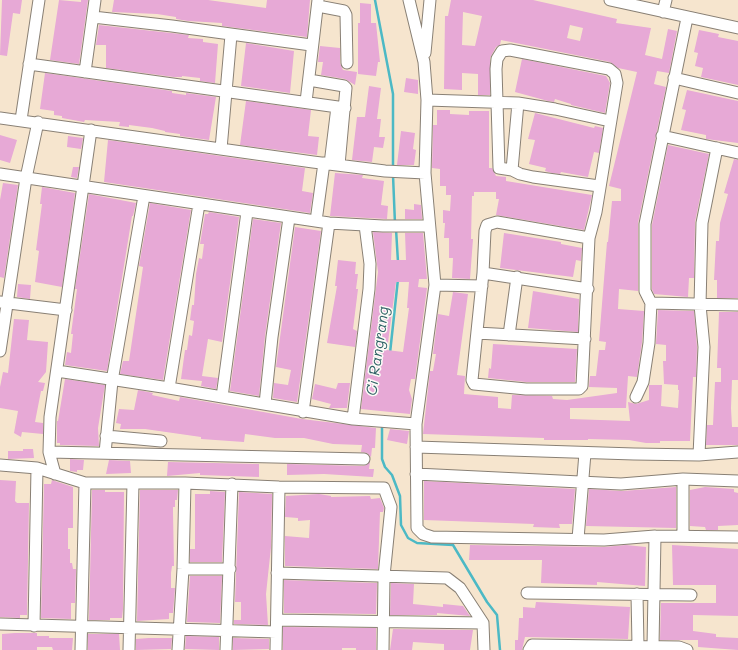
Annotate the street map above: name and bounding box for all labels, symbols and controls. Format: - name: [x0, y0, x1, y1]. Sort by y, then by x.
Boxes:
- water label: Ci Rangrang: [363, 305, 393, 397]

